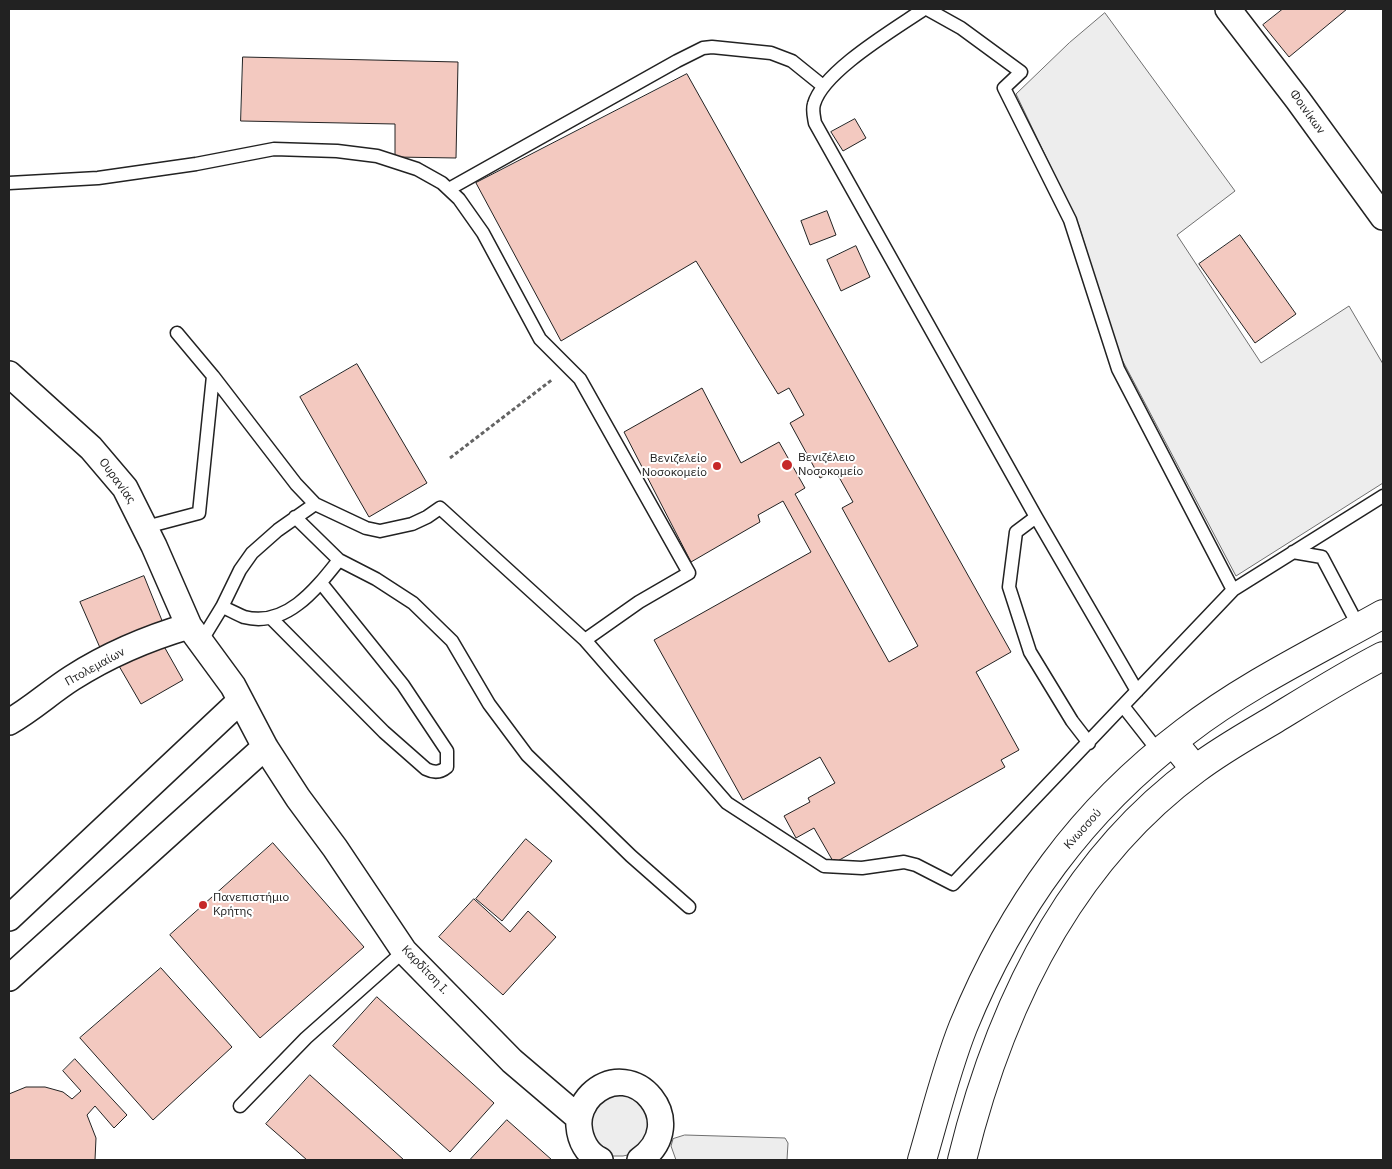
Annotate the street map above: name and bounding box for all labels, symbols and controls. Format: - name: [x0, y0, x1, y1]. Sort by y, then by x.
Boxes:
- street label: Φοινίκων: [1286, 87, 1328, 137]
- place label: Βενιζέλειο Νοσοκομείο: [798, 451, 863, 479]
- place label: Βενιζελείο Νοσοκομείο: [642, 452, 707, 480]
- street label: Ουρανίας: [96, 455, 138, 507]
- marker: Βενιζέλειο Νοσοκομείο: [780, 458, 794, 472]
- marker: Βενιζελείο Νοσοκομείο: [711, 460, 723, 472]
- street label: Πτολεμαίων: [63, 645, 127, 689]
- street label: Κνωσσού: [1061, 806, 1105, 852]
- place label: Πανεπιστήμιο Κρήτης: [213, 891, 289, 919]
- marker: Πανεπιστήμιο Κρήτης: [197, 899, 209, 911]
- street label: Καρδίτση Ι.: [398, 943, 452, 997]

